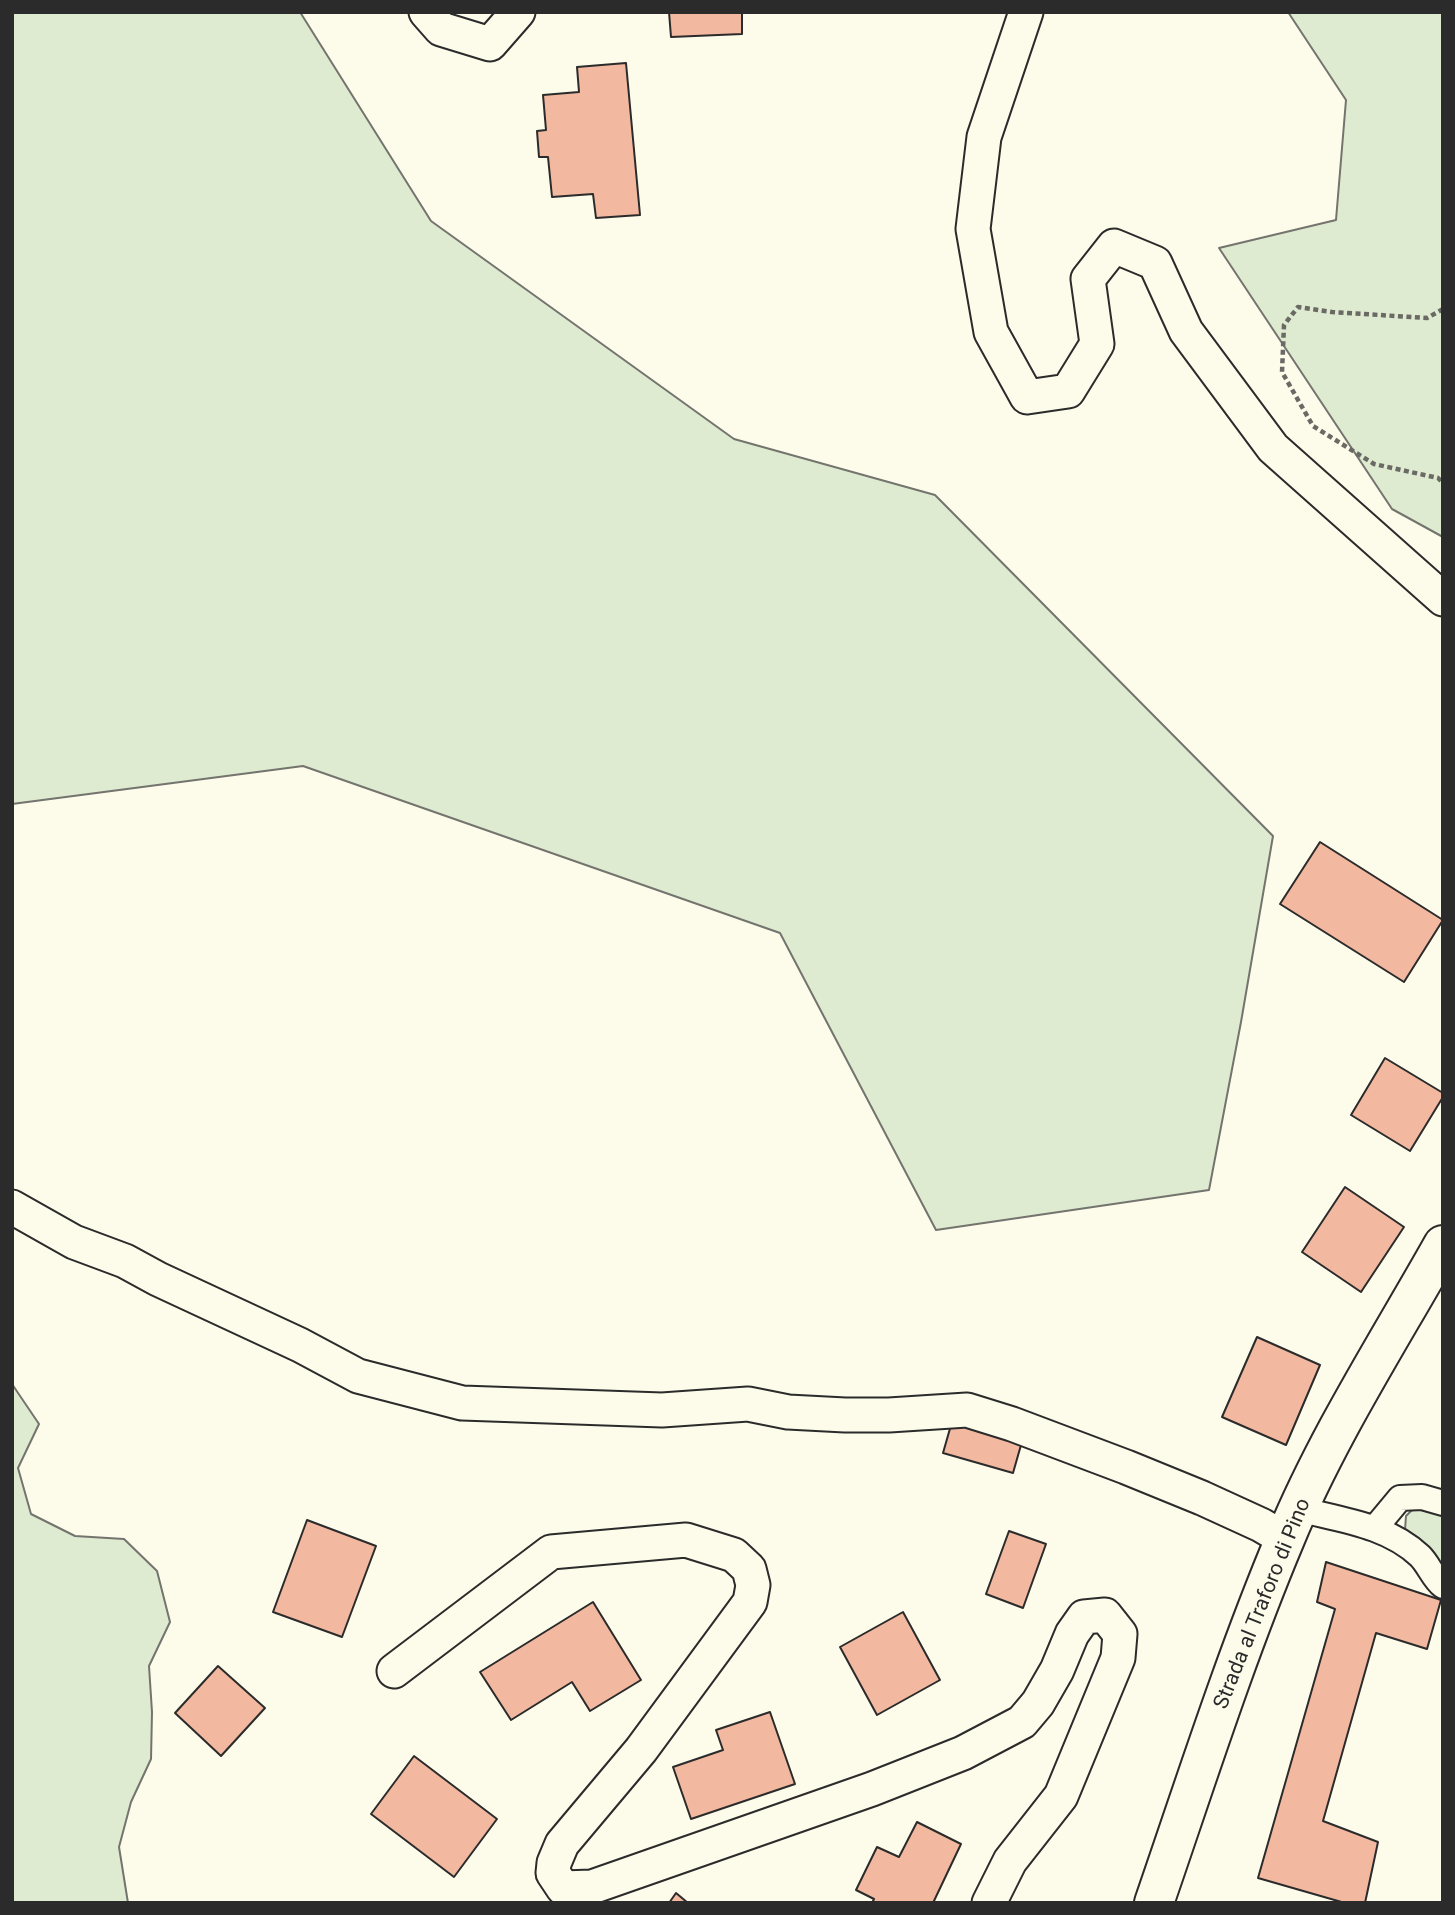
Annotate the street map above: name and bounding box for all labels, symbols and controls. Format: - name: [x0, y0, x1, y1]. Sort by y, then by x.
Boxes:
- street label: Strada al Traforo di Pino: [1209, 1495, 1317, 1713]

